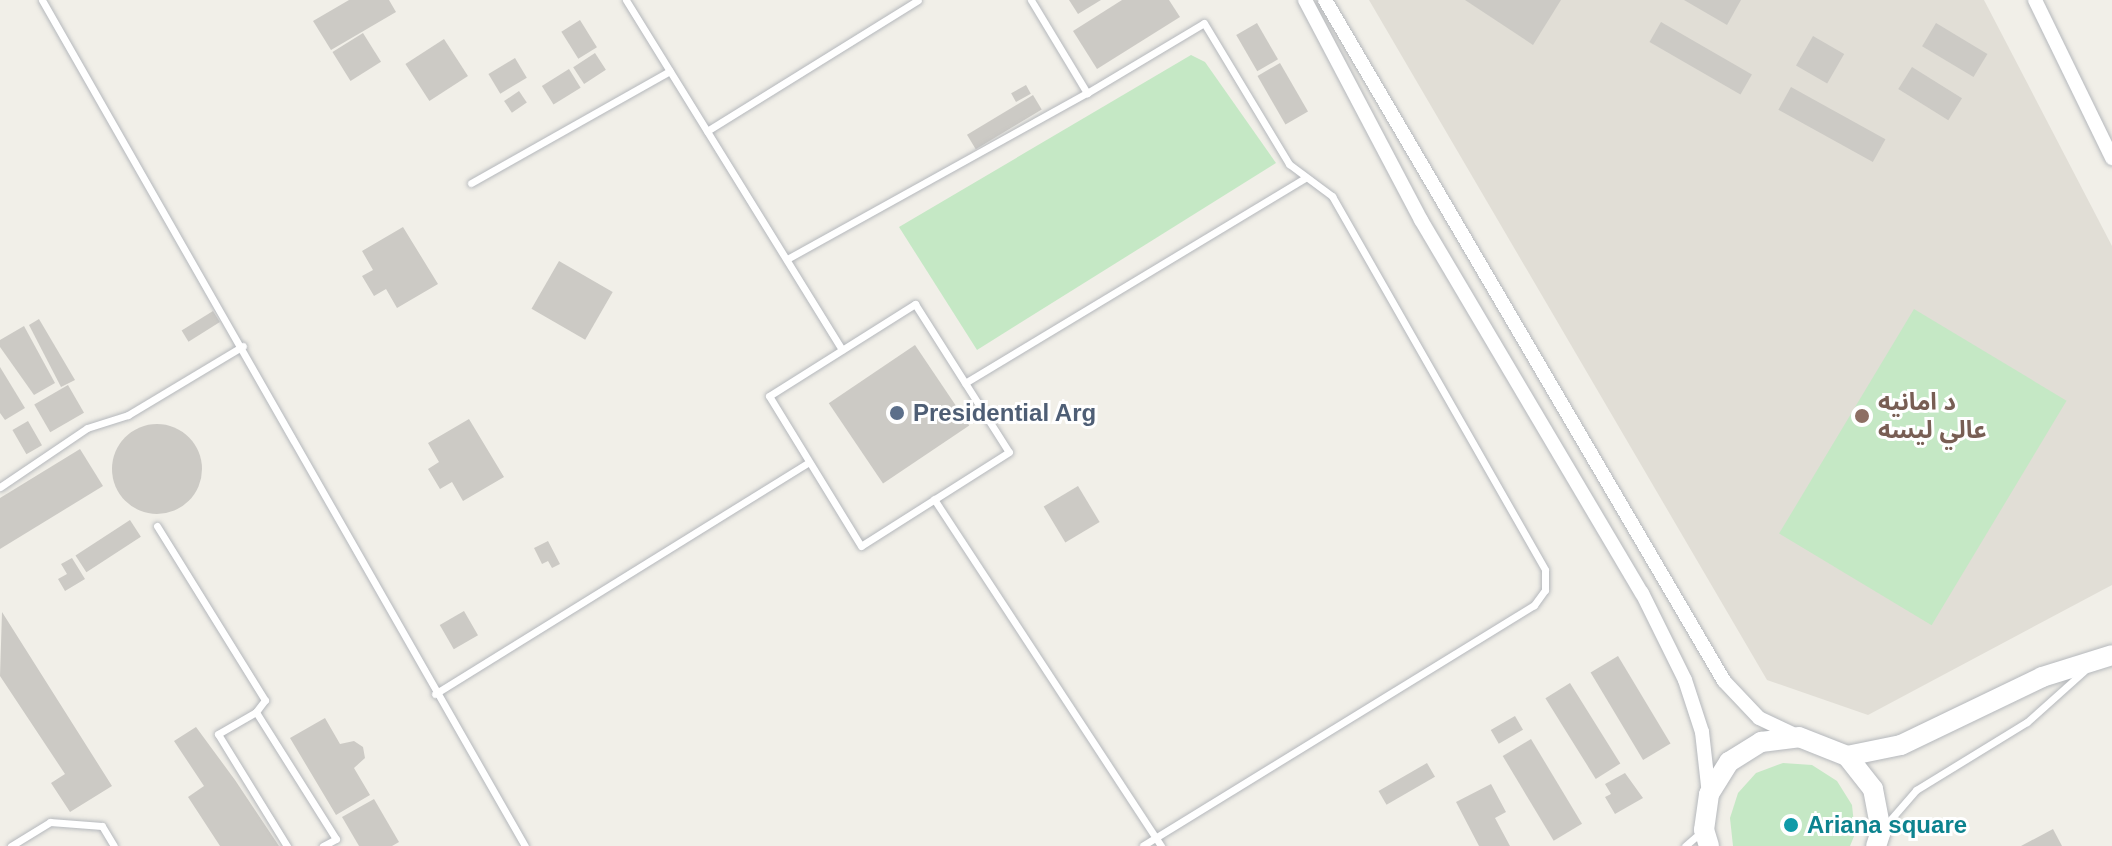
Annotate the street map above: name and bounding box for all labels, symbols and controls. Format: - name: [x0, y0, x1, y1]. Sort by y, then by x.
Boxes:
- place label: د امانیه عالي لیسه: [1878, 388, 1987, 444]
- place label: Presidential Arg: [913, 399, 1097, 427]
- marker: Presidential Arg: [888, 404, 906, 422]
- marker: د امانیه عالي لیسه: [1853, 407, 1871, 425]
- place label: Ariana square: [1807, 811, 1967, 839]
- marker: Ariana square: [1782, 816, 1800, 834]

